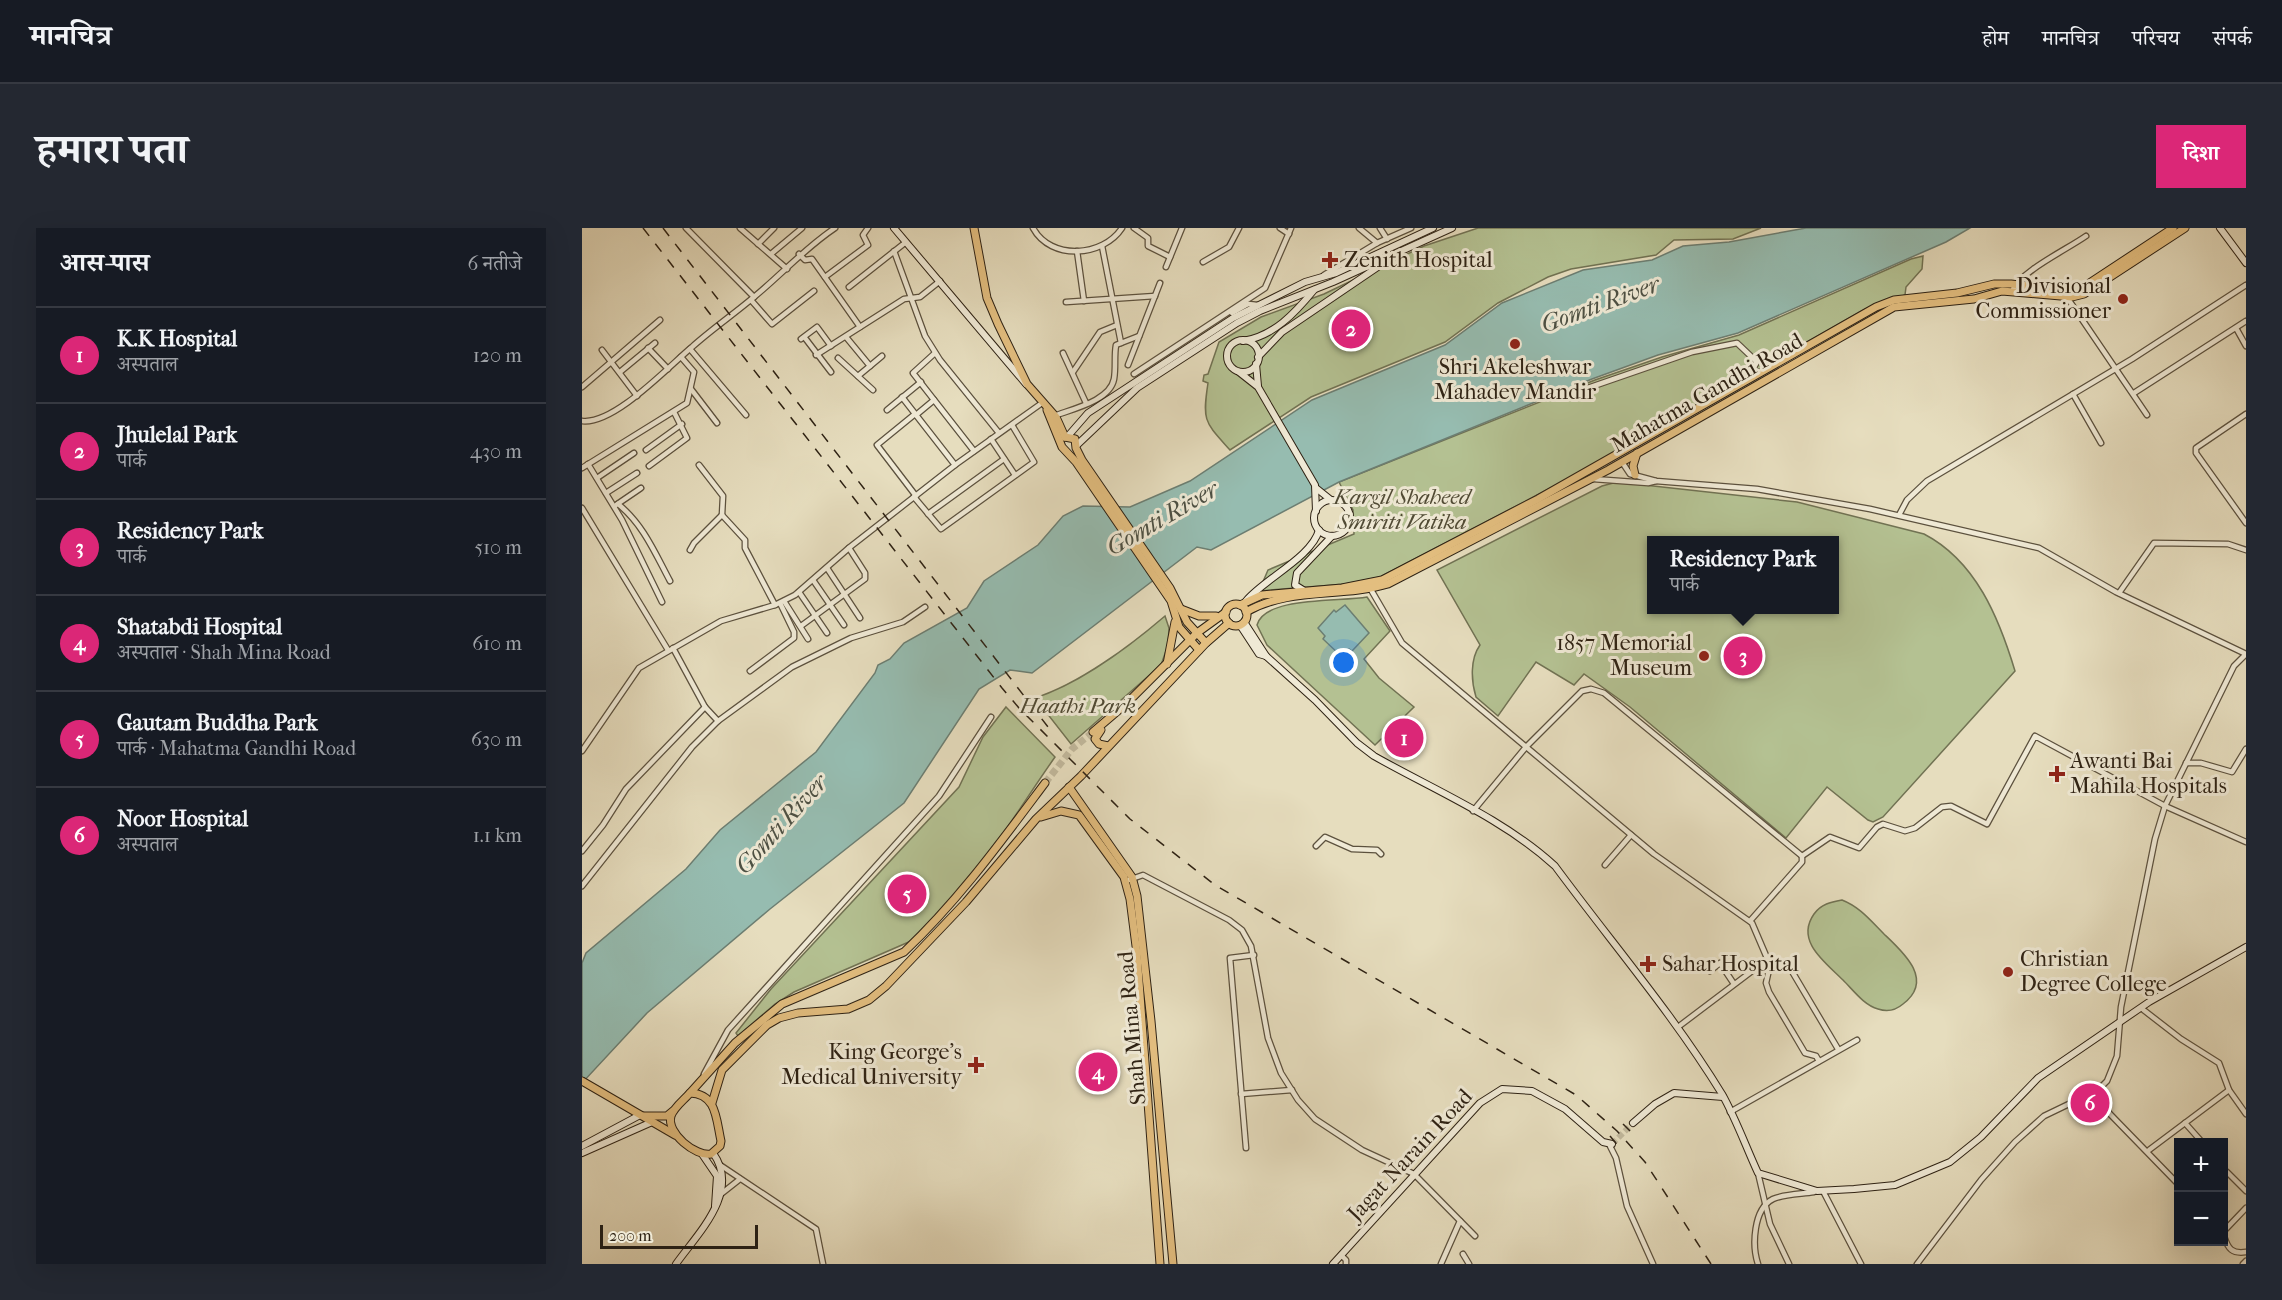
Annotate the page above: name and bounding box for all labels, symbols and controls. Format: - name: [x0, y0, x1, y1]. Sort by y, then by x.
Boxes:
- text: मानचित्र: [30, 19, 112, 52]
- text: होम: [1982, 26, 2009, 50]
- text: मानचित्र: [2042, 26, 2099, 50]
- text: परिचय: [2132, 26, 2180, 50]
- text: संपर्क: [2213, 26, 2252, 50]
- text: हमारा पता: [36, 125, 188, 174]
- button: दिशा: [2156, 125, 2246, 188]
- text: आस-पास: [60, 247, 149, 278]
- place label: Zenith Hospital: [1344, 247, 1493, 273]
- marker: Zenith Hospital: [1321, 251, 1339, 269]
- text: 6 नतीजे: [468, 252, 522, 275]
- water label: Gomti River: [1537, 269, 1665, 338]
- place label: Divisional Commissioner: [1976, 273, 2112, 324]
- marker: Divisional Commissioner: [2116, 292, 2130, 306]
- pin: 2: [1332, 306, 1370, 352]
- text: K.K Hospital: [117, 326, 237, 352]
- street label: Mahatma Gandhi Road: [1607, 327, 1808, 458]
- marker: Shri Akeleshwar Mahadev Mandir: [1508, 337, 1522, 351]
- text: 1: [76, 344, 83, 367]
- text: 120 m: [473, 344, 522, 367]
- text: अस्पताल: [117, 353, 178, 376]
- place label: Shri Akeleshwar Mahadev Mandir: [1434, 354, 1597, 405]
- text: Jhulelal Park: [117, 422, 237, 448]
- text: 2: [74, 440, 85, 463]
- text: 430 m: [470, 440, 522, 463]
- text: पार्क: [117, 449, 146, 472]
- water label: Gomti River: [1101, 474, 1225, 561]
- park label: Kargil Shaheed Smiriti Vatika: [1332, 484, 1473, 535]
- text: Residency Park: [117, 518, 263, 544]
- text: 3: [75, 536, 84, 559]
- text: 510 m: [474, 536, 522, 559]
- popup: [1647, 536, 1839, 614]
- text: पार्क: [117, 545, 146, 568]
- text: Residency Park: [1670, 546, 1816, 572]
- text: पार्क: [1670, 573, 1699, 596]
- text: Shatabdi Hospital: [117, 614, 282, 640]
- place label: 1857 Memorial Museum: [1556, 630, 1693, 681]
- text: 4: [74, 632, 85, 655]
- text: 610 m: [472, 632, 522, 655]
- pin: 3: [1724, 634, 1762, 678]
- text: अस्पताल · Shah Mina Road: [117, 641, 331, 664]
- your location: [1329, 648, 1358, 677]
- marker: 1857 Memorial Museum: [1697, 649, 1711, 663]
- park label: Haathi Park: [1019, 693, 1136, 719]
- text: Gautam Buddha Park: [117, 710, 318, 736]
- pin: 1: [1384, 716, 1424, 760]
- text: 5: [75, 728, 84, 751]
- text: 630 m: [471, 728, 522, 751]
- text: पार्क · Mahatma Gandhi Road: [117, 737, 356, 760]
- place label: Awanti Bai Mahila Hospitals: [2069, 748, 2227, 799]
- marker: Awanti Bai Mahila Hospitals: [2048, 765, 2066, 783]
- water label: Gomti River: [729, 767, 834, 879]
- text: Noor Hospital: [117, 806, 248, 832]
- text: 6: [74, 824, 85, 847]
- text: 1.1 km: [473, 824, 522, 847]
- text: अस्पताल: [117, 833, 178, 856]
- pin: 5: [888, 872, 926, 916]
- place label: Christian Degree College: [2020, 946, 2167, 997]
- street label: Shah Mina Road: [1112, 949, 1152, 1106]
- place label: Sahar Hospital: [1662, 951, 1799, 977]
- marker: Sahar Hospital: [1639, 955, 1657, 973]
- marker: Christian Degree College: [2001, 965, 2015, 979]
- place label: King George's Medical University: [781, 1039, 963, 1090]
- pin: 4: [1078, 1050, 1118, 1094]
- marker: King George's Medical University: [967, 1056, 985, 1074]
- pin: 6: [2070, 1080, 2110, 1126]
- street label: Jagat Narain Road: [1341, 1083, 1479, 1228]
- map controls: [2174, 1138, 2228, 1246]
- button: +: [2174, 1138, 2228, 1192]
- button: −: [2174, 1192, 2228, 1246]
- scale bar: [600, 1222, 758, 1250]
- text: 200 m: [609, 1226, 652, 1245]

